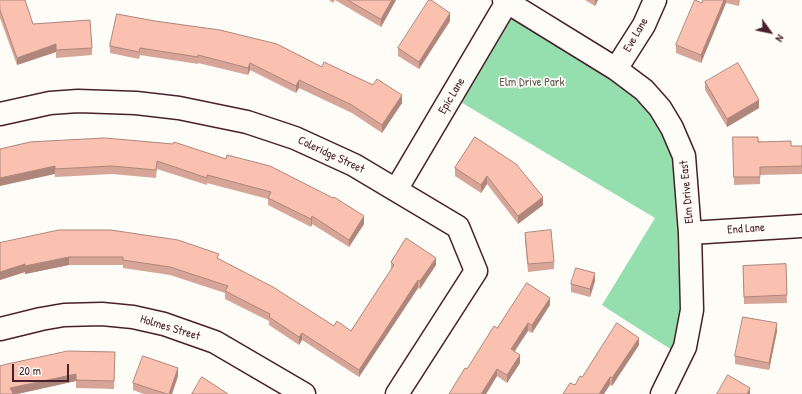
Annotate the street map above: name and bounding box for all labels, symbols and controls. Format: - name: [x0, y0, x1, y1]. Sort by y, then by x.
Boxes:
- north arrow: [750, 12, 790, 52]
- street label: Eve Lane: [621, 15, 651, 55]
- text: N: [773, 32, 788, 45]
- street label: Epic Lane: [436, 75, 468, 117]
- park label: Elm Drive Park: [500, 76, 564, 90]
- street label: Coleridge Street: [295, 133, 367, 177]
- street label: Elm Drive East: [677, 160, 697, 224]
- street label: End Lane: [727, 221, 765, 237]
- street label: Holmes Street: [138, 312, 202, 344]
- scale bar: [14, 356, 71, 382]
- text: 20 m: [19, 362, 41, 379]

